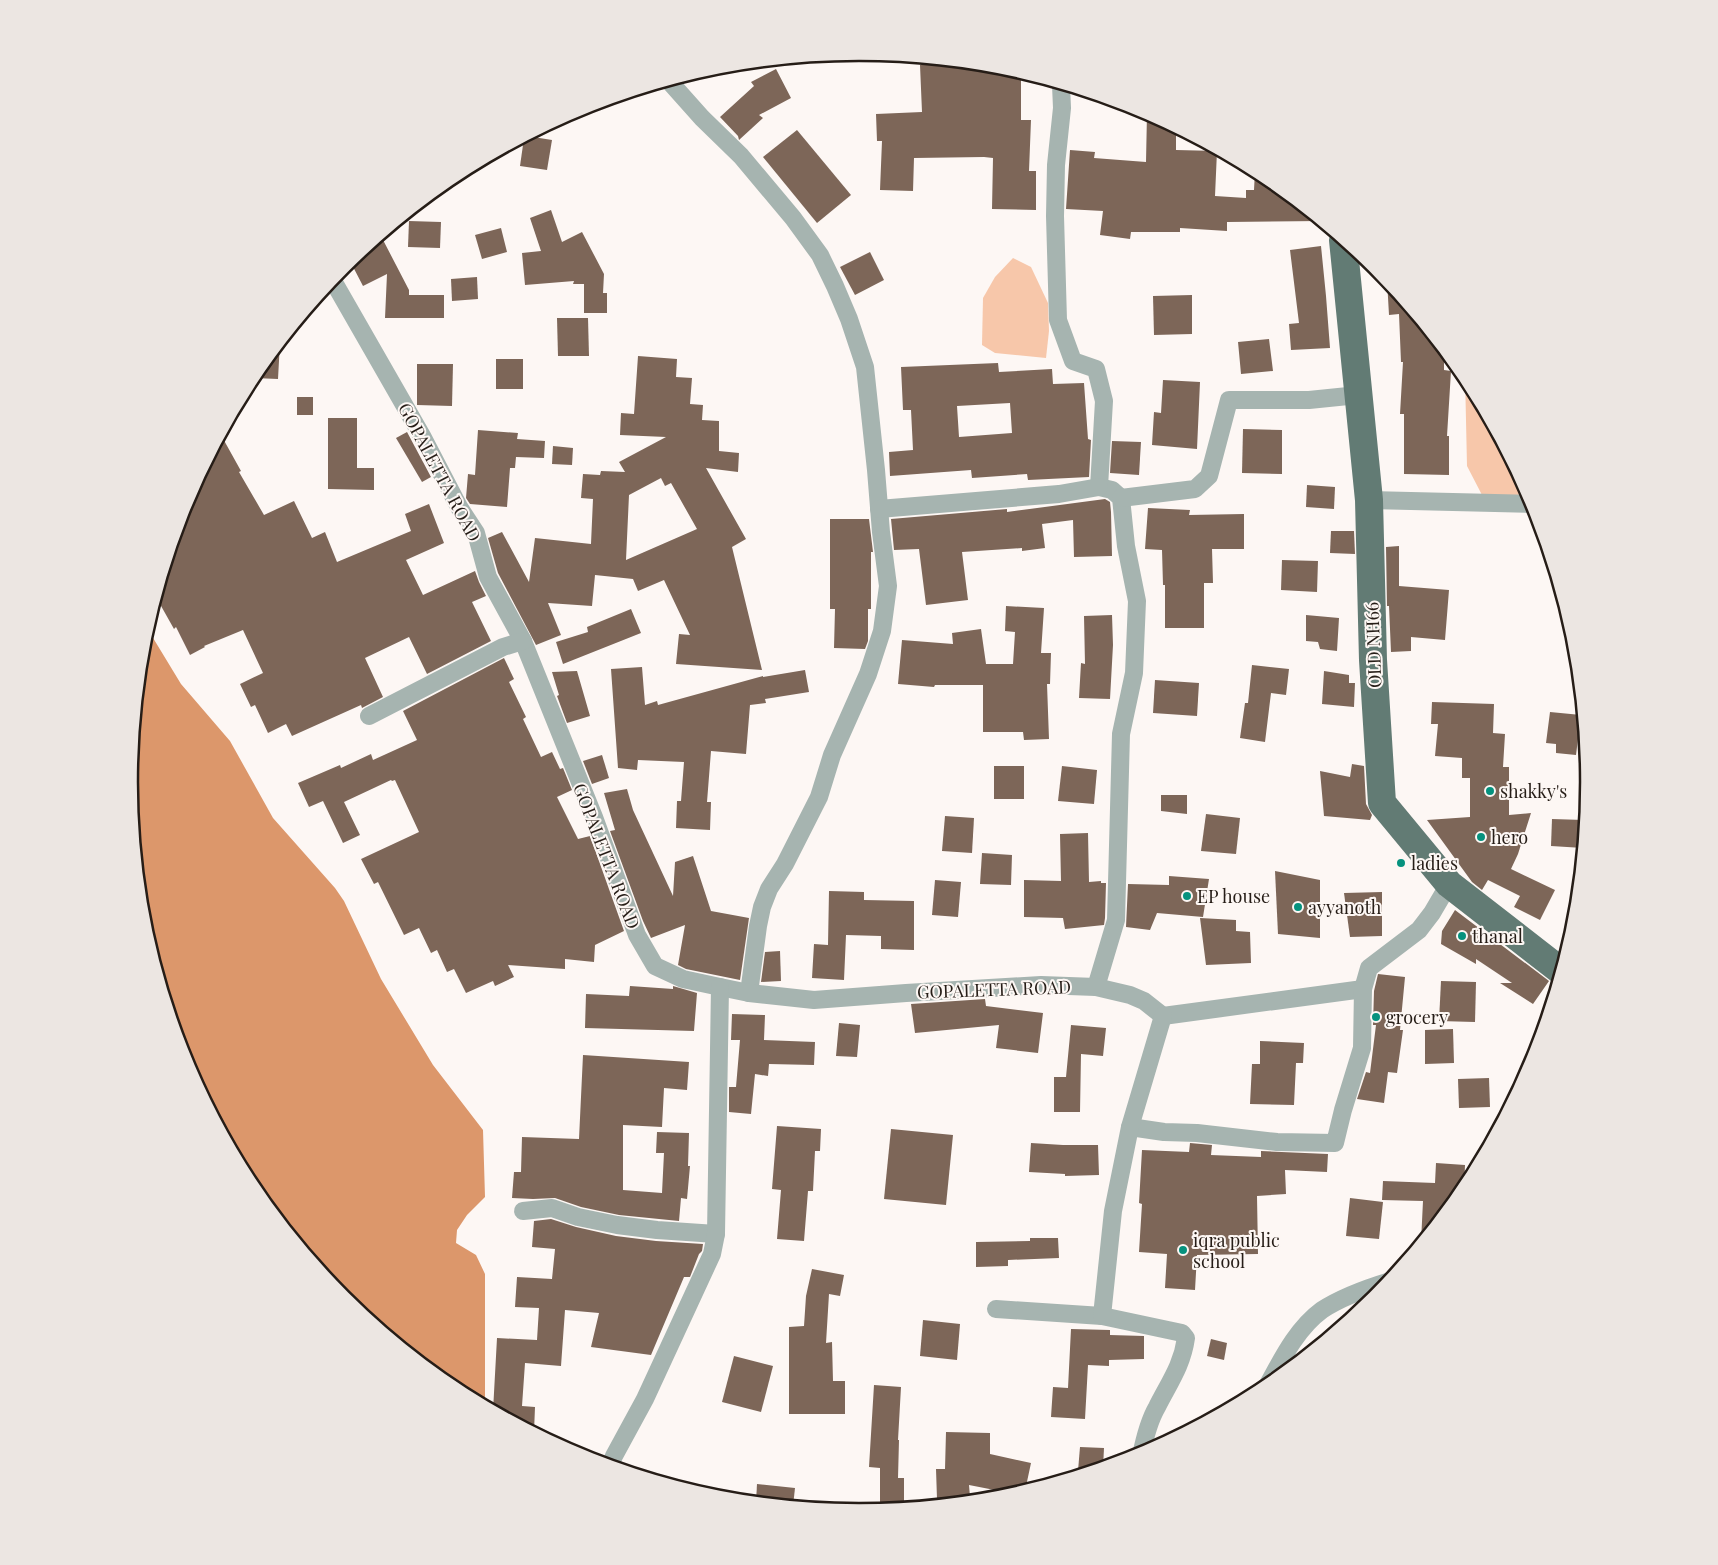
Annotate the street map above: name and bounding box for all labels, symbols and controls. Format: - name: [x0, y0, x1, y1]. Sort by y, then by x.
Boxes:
- street label: GOPALETTA ROAD: [393, 398, 487, 546]
- street label: OLD NH66: [1360, 601, 1386, 689]
- place label: shakky's: [1500, 779, 1567, 803]
- street label: GOPALETTA ROAD: [568, 780, 646, 932]
- marker: shakky's: [1484, 785, 1496, 797]
- place label: hero: [1491, 825, 1528, 849]
- marker: hero: [1475, 831, 1487, 843]
- place label: ladies: [1411, 851, 1458, 875]
- marker: ladies: [1395, 857, 1407, 869]
- place label: EP house: [1197, 884, 1270, 908]
- marker: EP house: [1181, 890, 1193, 902]
- place label: ayyanoth: [1308, 895, 1382, 919]
- marker: ayyanoth: [1292, 901, 1304, 913]
- place label: thanal: [1472, 924, 1523, 948]
- marker: thanal: [1456, 930, 1468, 942]
- street label: GOPALETTA ROAD: [917, 974, 1071, 1004]
- place label: grocery: [1386, 1005, 1448, 1029]
- marker: grocery: [1370, 1011, 1382, 1023]
- place label: iqra public school: [1193, 1228, 1280, 1273]
- marker: iqra public school: [1177, 1244, 1189, 1256]

